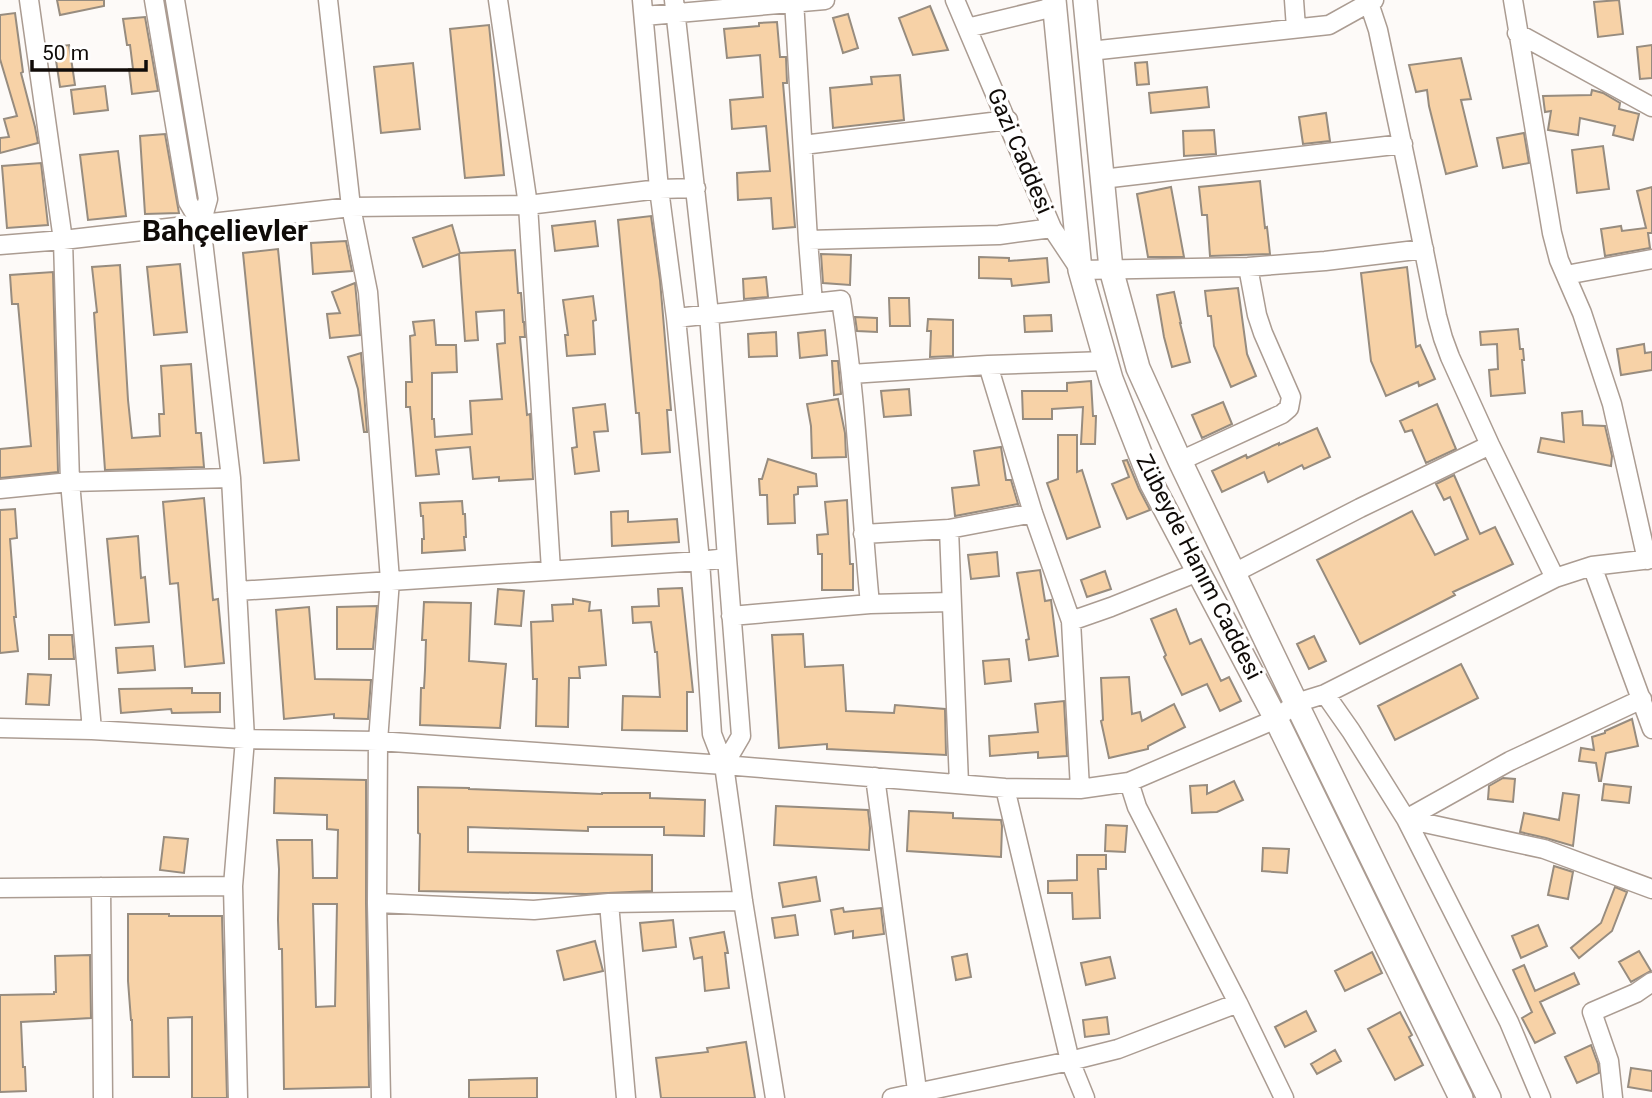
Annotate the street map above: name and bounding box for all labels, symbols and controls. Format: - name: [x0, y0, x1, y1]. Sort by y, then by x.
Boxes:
- scale bar: [32, 28, 145, 72]
- text: 50 m: [42, 41, 89, 65]
- street label: Gazi Caddesi: [981, 84, 1059, 218]
- district label: Bahçelievler: [142, 213, 308, 248]
- street label: Zübeyde Hanım Caddesi: [1130, 450, 1268, 684]

